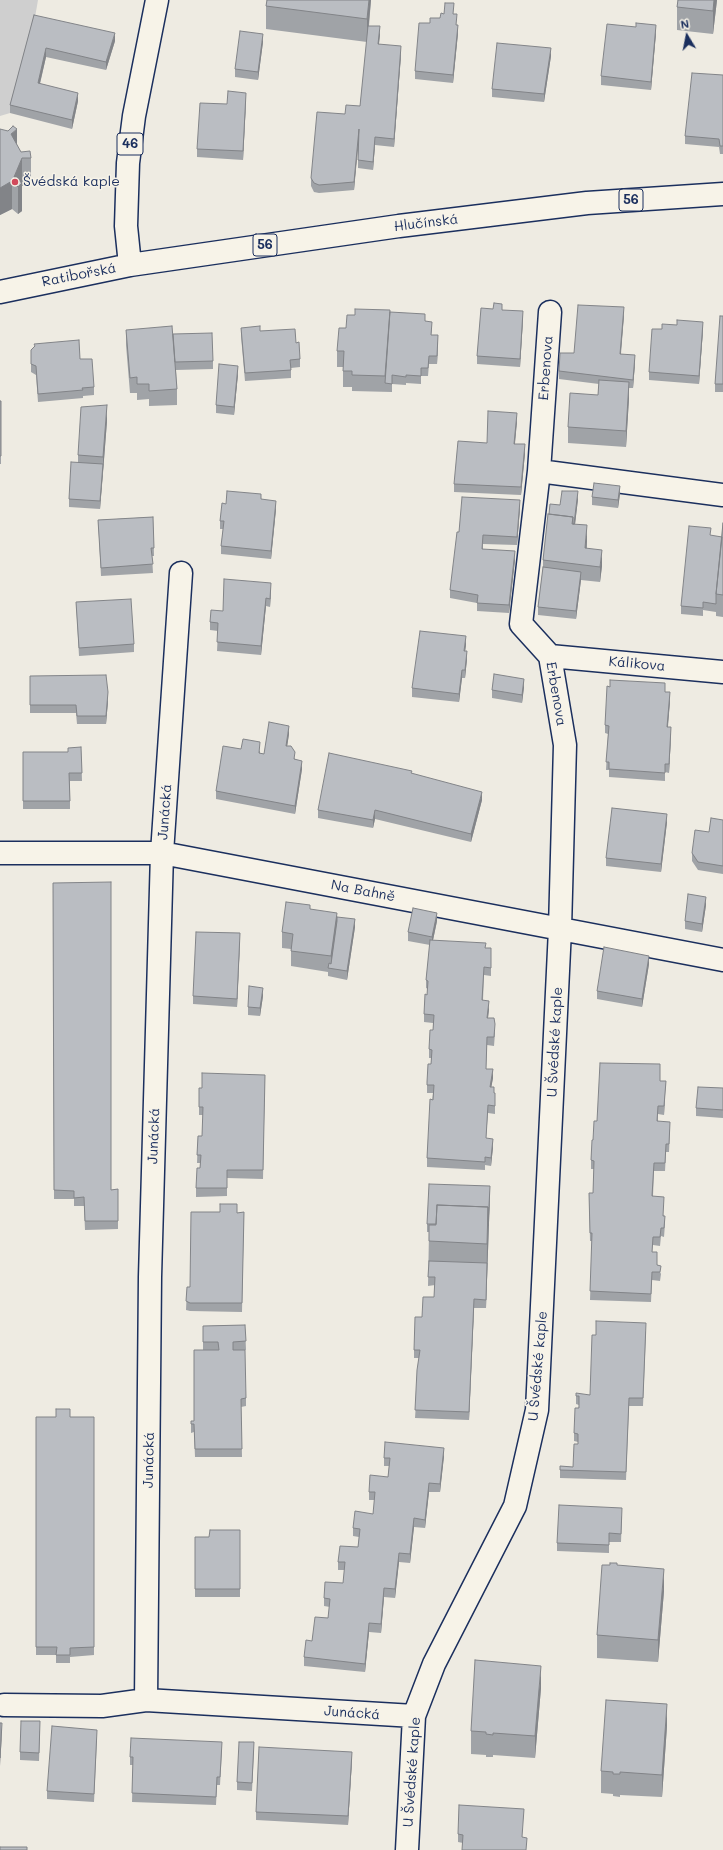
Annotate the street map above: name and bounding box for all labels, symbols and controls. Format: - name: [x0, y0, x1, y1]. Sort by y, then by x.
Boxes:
- north arrow: [667, 16, 707, 56]
- text: N: [679, 16, 690, 32]
- road number: 46: [117, 133, 143, 155]
- place label: Švédská kaple: [23, 174, 120, 190]
- marker: Švédská kaple: [10, 177, 20, 187]
- road number: 56: [619, 189, 643, 211]
- street label: Hlučínská: [393, 211, 459, 235]
- road number: 56: [253, 234, 277, 256]
- street label: Ratibořská: [40, 260, 118, 290]
- street label: Erbenova: [535, 335, 557, 401]
- street label: Kálikova: [608, 653, 666, 675]
- street label: Erbenova: [542, 661, 570, 727]
- street label: Junácká: [155, 783, 175, 841]
- street label: Na Bahně: [329, 877, 397, 905]
- street label: U Švédské kaple: [544, 986, 566, 1098]
- street label: Junácká: [145, 1108, 163, 1164]
- street label: U Švédské kaple: [525, 1310, 551, 1422]
- street label: Junácká: [140, 1432, 158, 1488]
- street label: Junácká: [323, 1703, 381, 1723]
- street label: U Švédské kaple: [400, 1716, 424, 1828]

